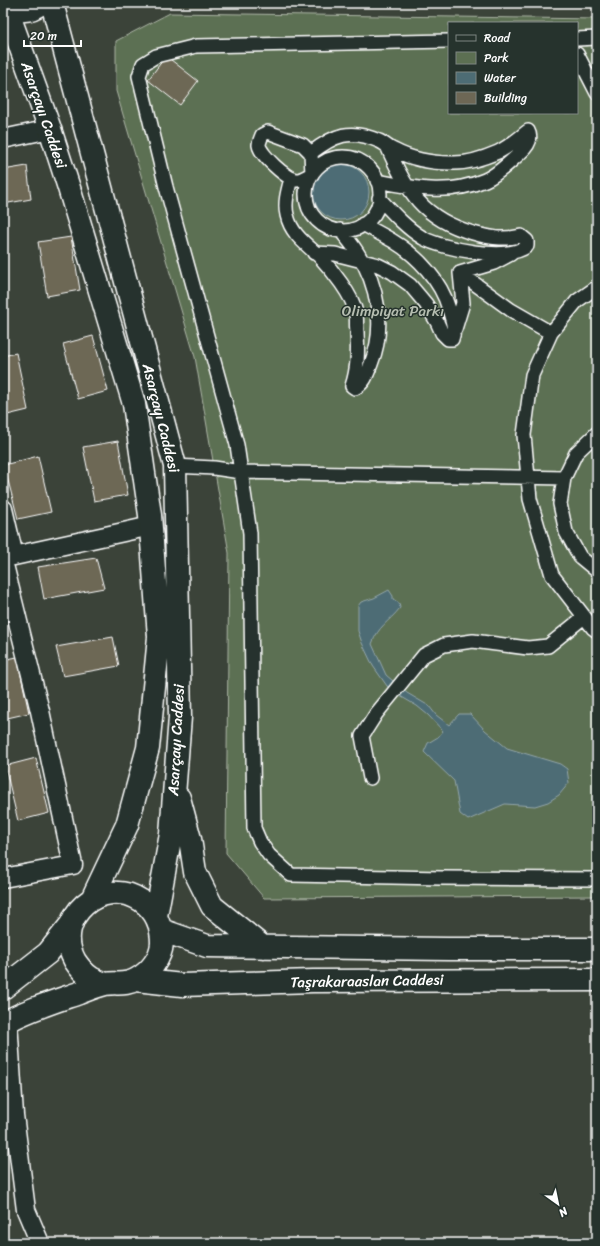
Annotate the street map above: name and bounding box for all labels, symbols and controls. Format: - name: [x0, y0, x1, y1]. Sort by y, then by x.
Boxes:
- scale bar: [24, 22, 81, 48]
- legend: [448, 22, 578, 114]
- text: 20 m: [30, 25, 57, 47]
- text: Road: [484, 27, 511, 49]
- text: Park: [484, 47, 509, 69]
- street label: Asarçayı Caddesi: [13, 57, 75, 173]
- text: Water: [484, 67, 517, 89]
- text: Building: [484, 87, 527, 109]
- park label: Olimpiyat Parkı: [342, 298, 444, 324]
- street label: Asarçayı Caddesi: [135, 360, 187, 476]
- street label: Asarçayı Caddesi: [160, 683, 192, 798]
- street label: Taşrakaraaslan Caddesi: [290, 967, 445, 995]
- north arrow: [538, 1184, 578, 1224]
- text: N: [554, 1201, 572, 1222]

